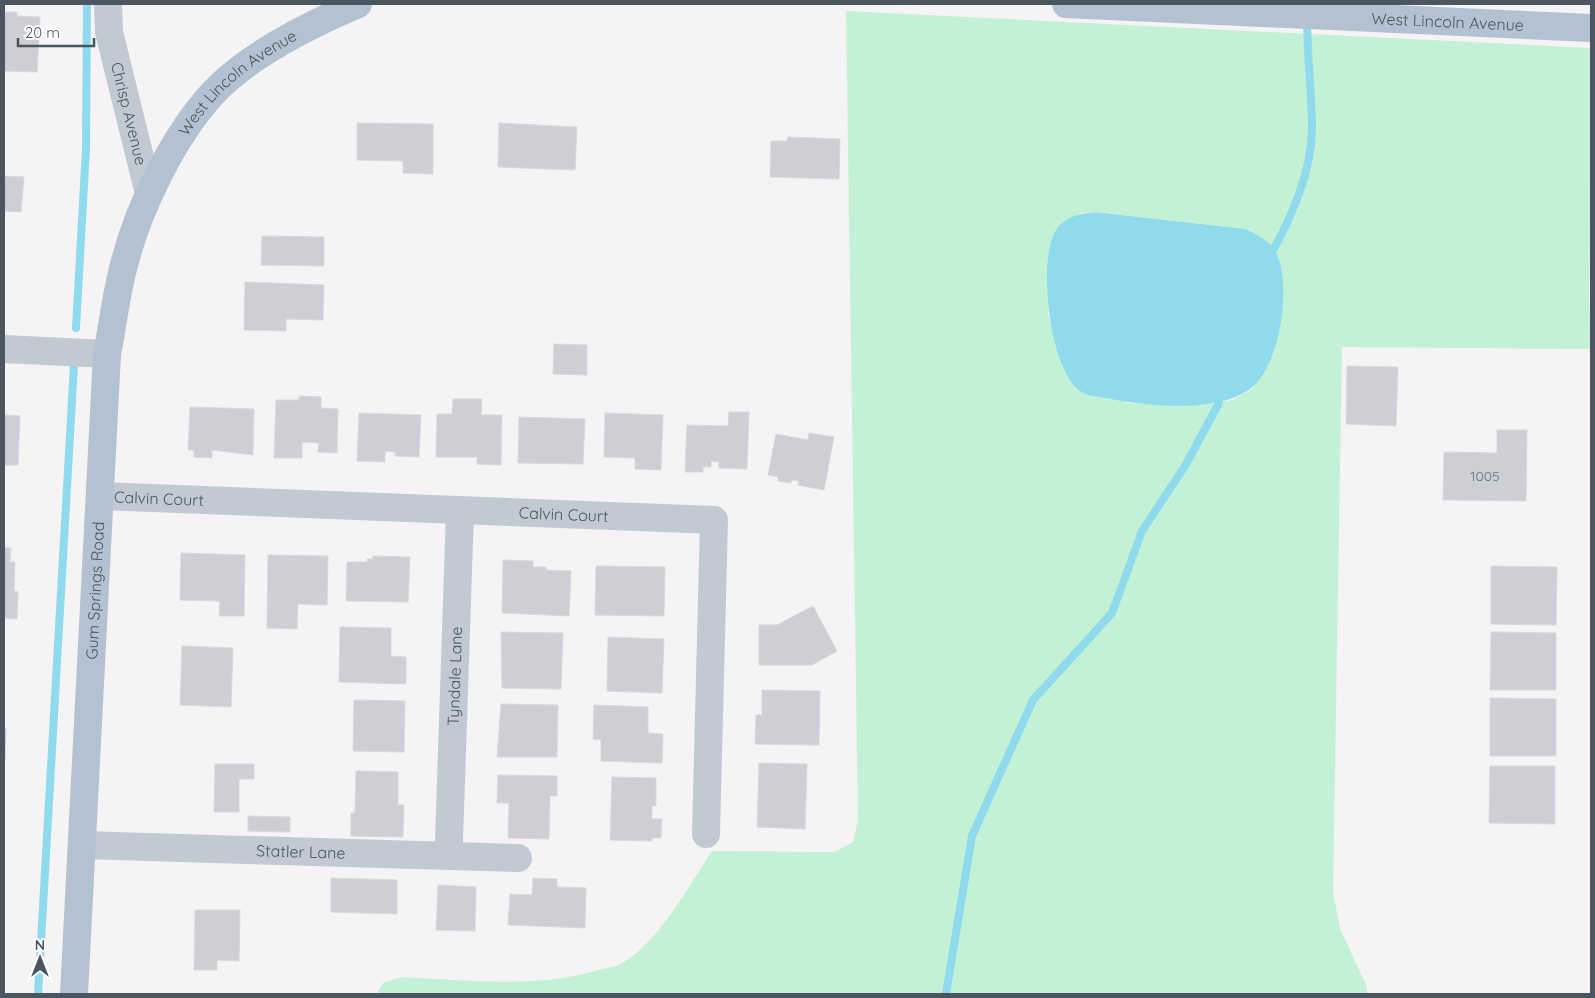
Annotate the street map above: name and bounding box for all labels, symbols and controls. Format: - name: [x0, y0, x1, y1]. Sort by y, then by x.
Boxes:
- street label: West Lincoln Avenue: [1371, 8, 1524, 35]
- scale bar: [18, 15, 94, 47]
- text: 20 m: [25, 23, 60, 42]
- street label: West Lincoln Avenue: [174, 25, 300, 139]
- street label: Chrisp Avenue: [107, 60, 151, 167]
- house number: 1005: [1470, 467, 1500, 485]
- street label: Calvin Court: [114, 487, 204, 510]
- street label: Calvin Court: [518, 502, 609, 526]
- street label: Gum Springs Road: [81, 521, 108, 660]
- street label: Tyndale Lane: [443, 626, 466, 726]
- street label: Statler Lane: [256, 840, 346, 863]
- north arrow: [15, 933, 65, 983]
- text: N: [35, 936, 45, 954]

